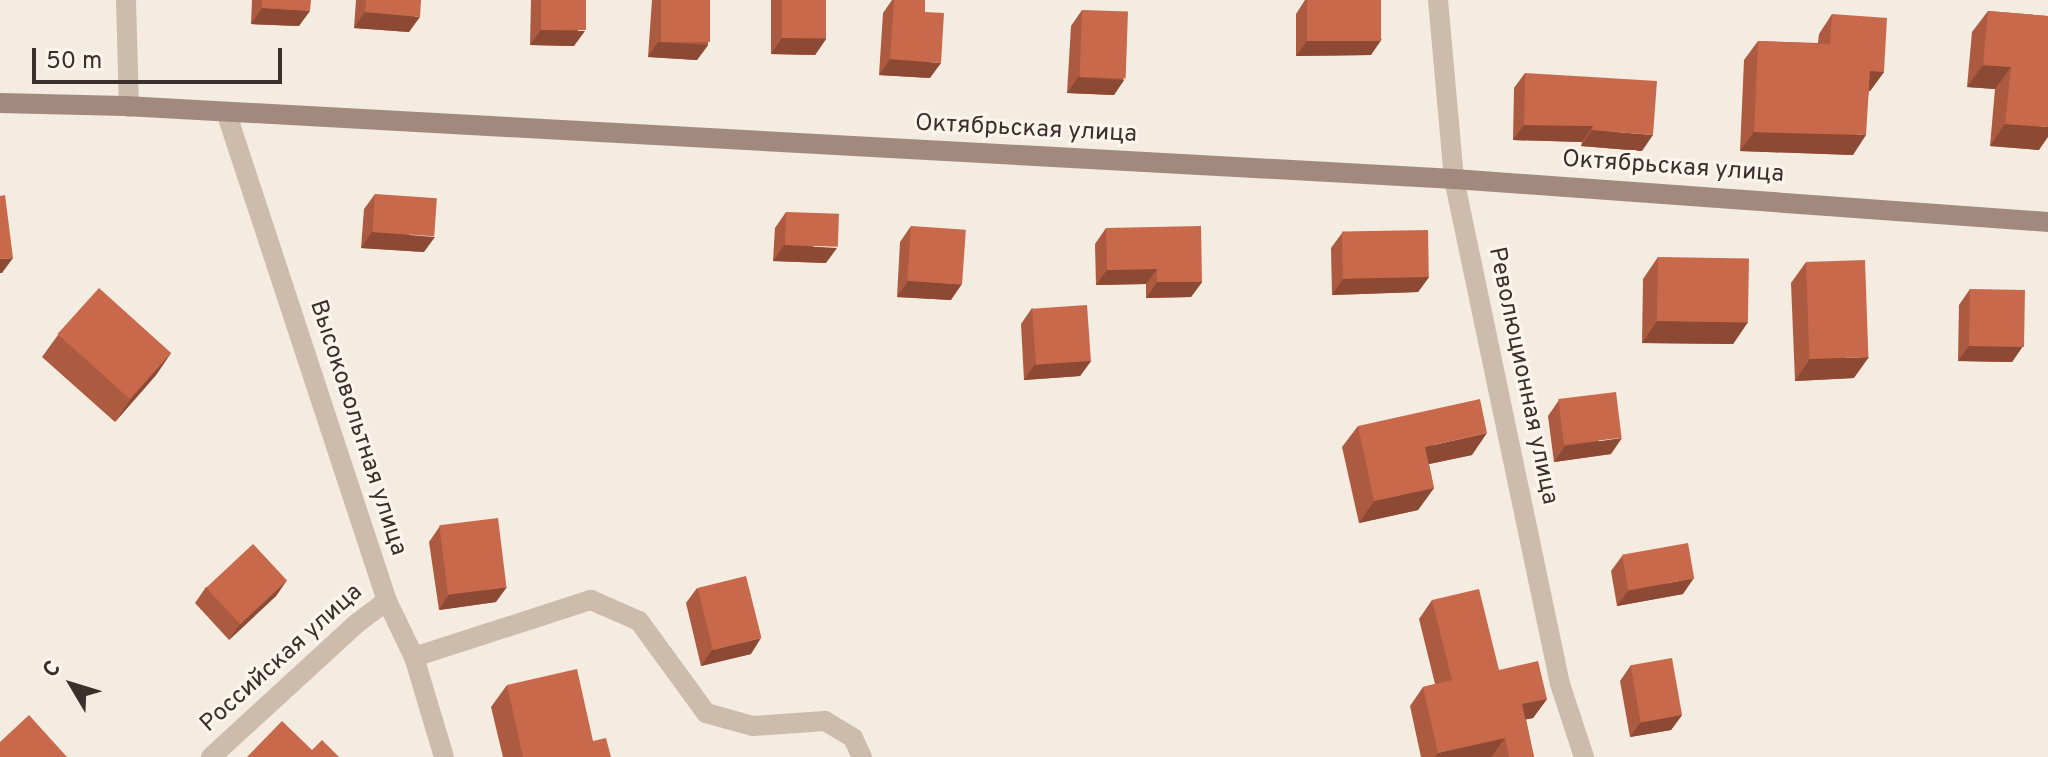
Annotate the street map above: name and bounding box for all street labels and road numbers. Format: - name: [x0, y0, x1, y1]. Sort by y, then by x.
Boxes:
- street label: Октябрьская улица: [914, 110, 1138, 150]
- street label: Октябрьская улица: [1561, 146, 1785, 190]
- street label: Революционная улица: [1481, 245, 1563, 507]
- street label: Высоковольтная улица: [302, 297, 412, 559]
- street label: Российская улица: [195, 579, 369, 739]

